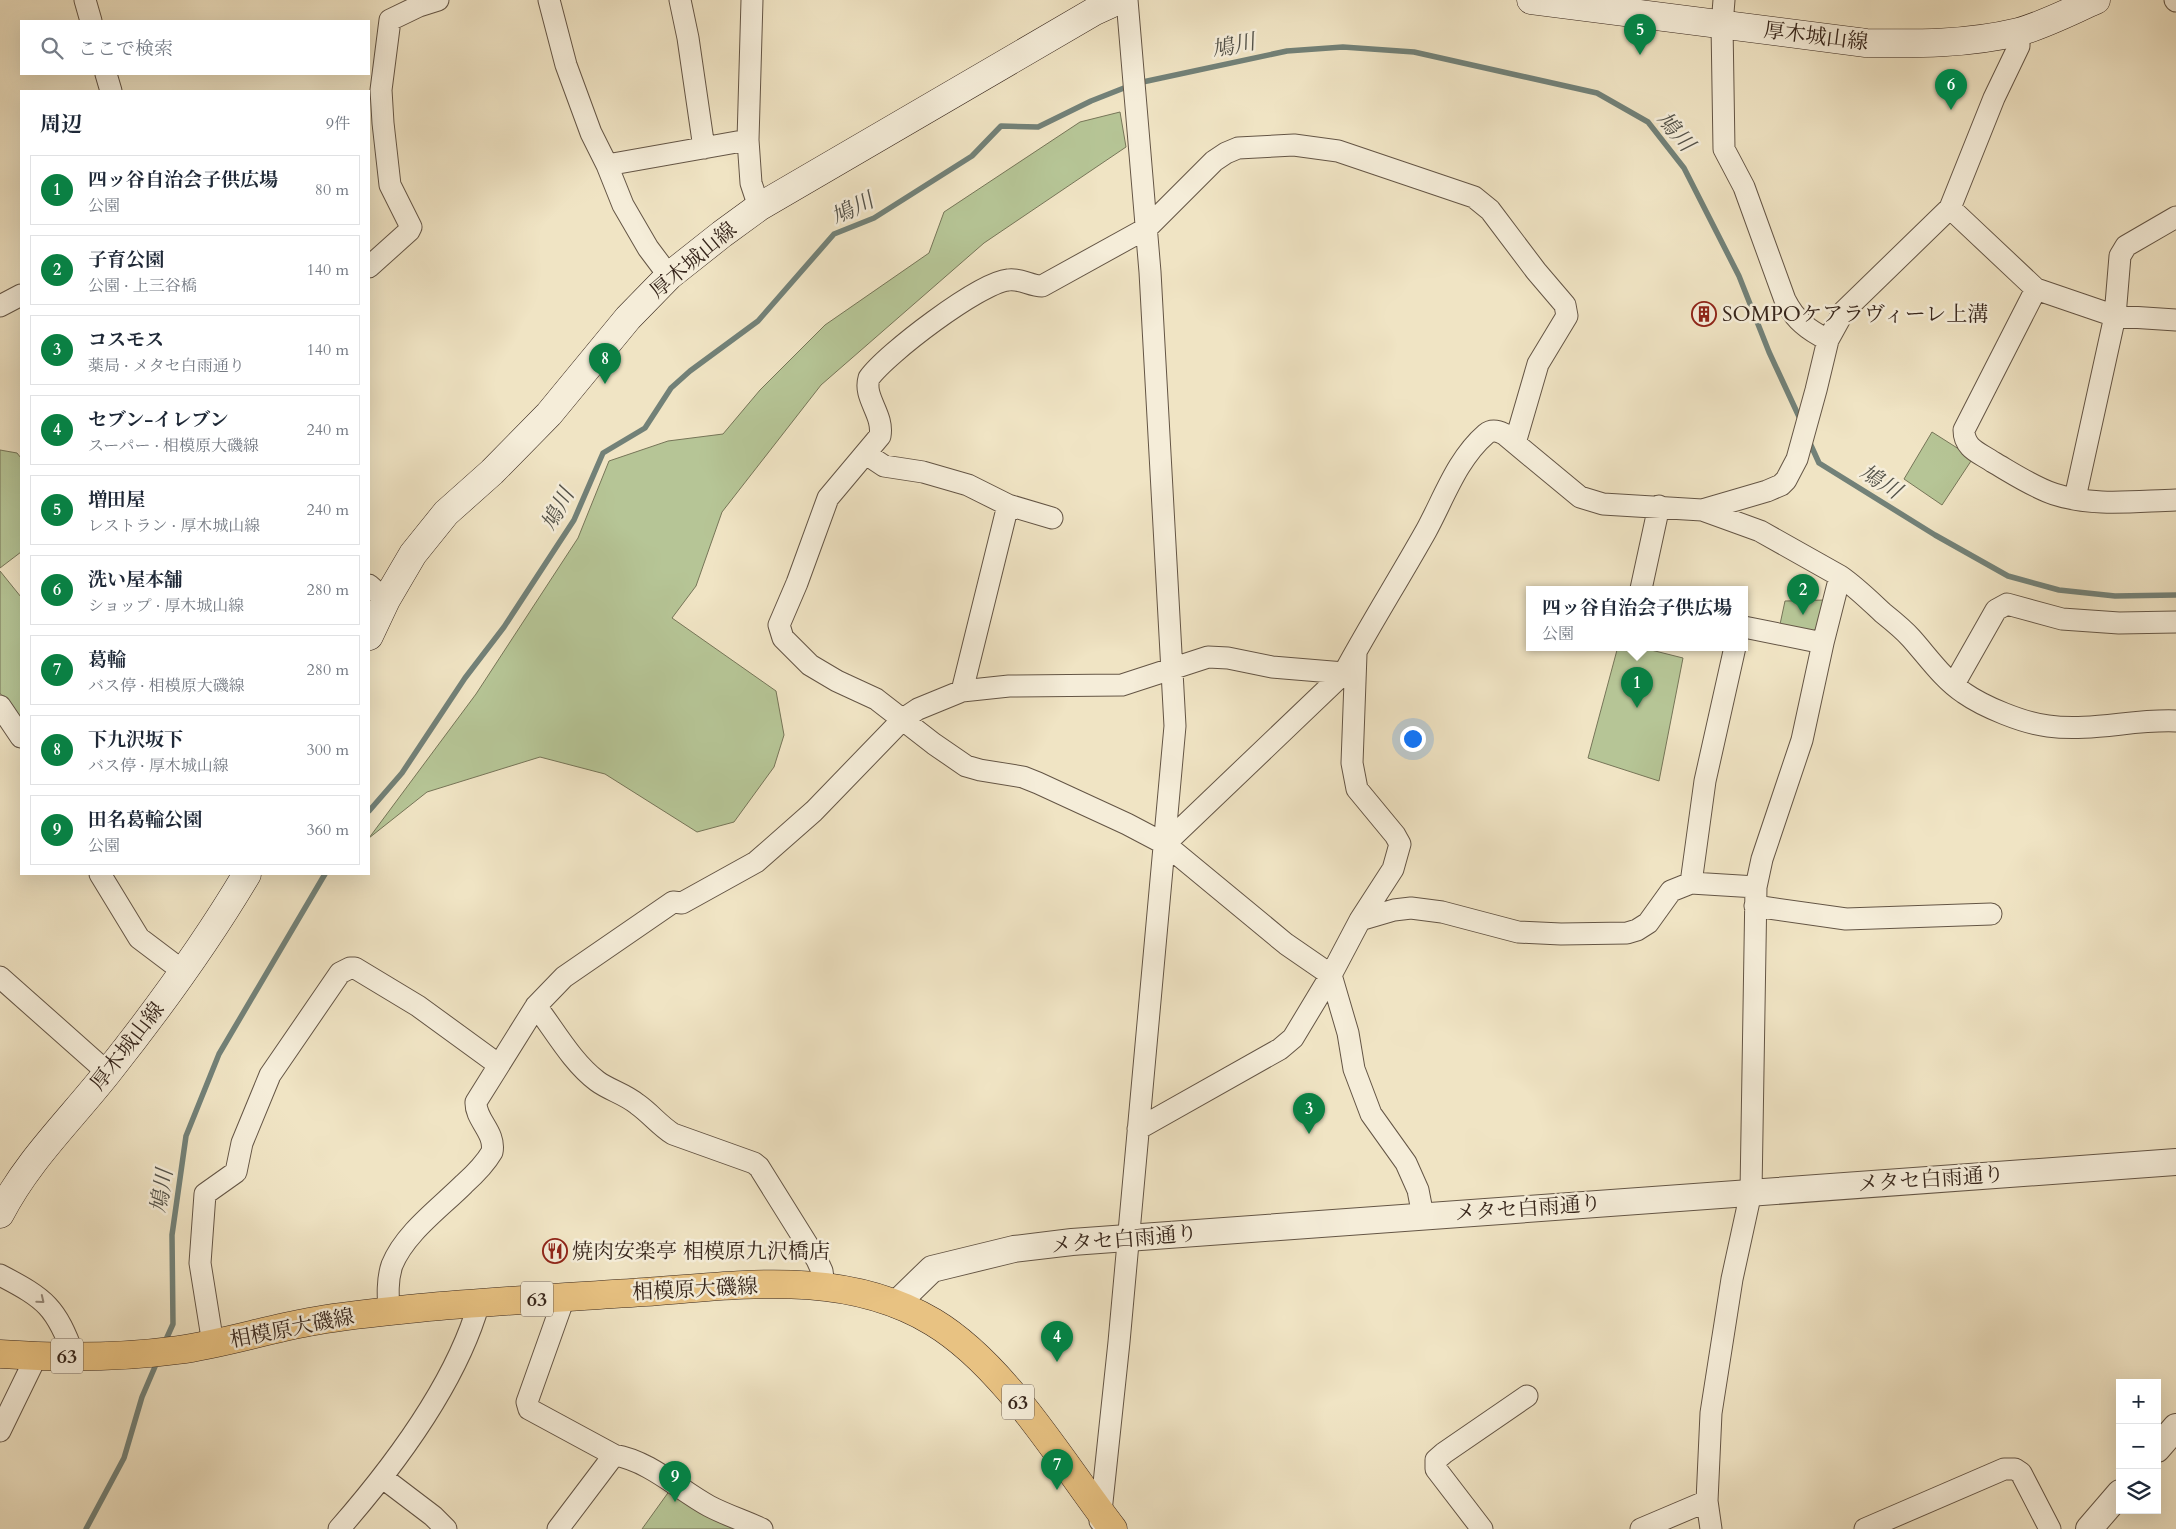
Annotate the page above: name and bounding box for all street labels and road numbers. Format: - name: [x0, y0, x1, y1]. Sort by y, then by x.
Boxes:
- street label: 厚木城山線: [1762, 16, 1870, 57]
- street label: 厚木城山線: [644, 216, 743, 305]
- street label: 厚木城山線: [84, 996, 171, 1097]
- street label: メタセ白雨通り: [1857, 1160, 2005, 1199]
- street label: メタセ白雨通り: [1454, 1189, 1602, 1228]
- street label: メタセ白雨通り: [1050, 1219, 1199, 1260]
- street label: 相模原大磯線: [631, 1272, 759, 1307]
- road number: 63: [521, 1282, 553, 1316]
- street label: 相模原大磯線: [227, 1302, 357, 1355]
- road number: 63: [51, 1338, 83, 1374]
- road number: 63: [1002, 1384, 1034, 1420]

